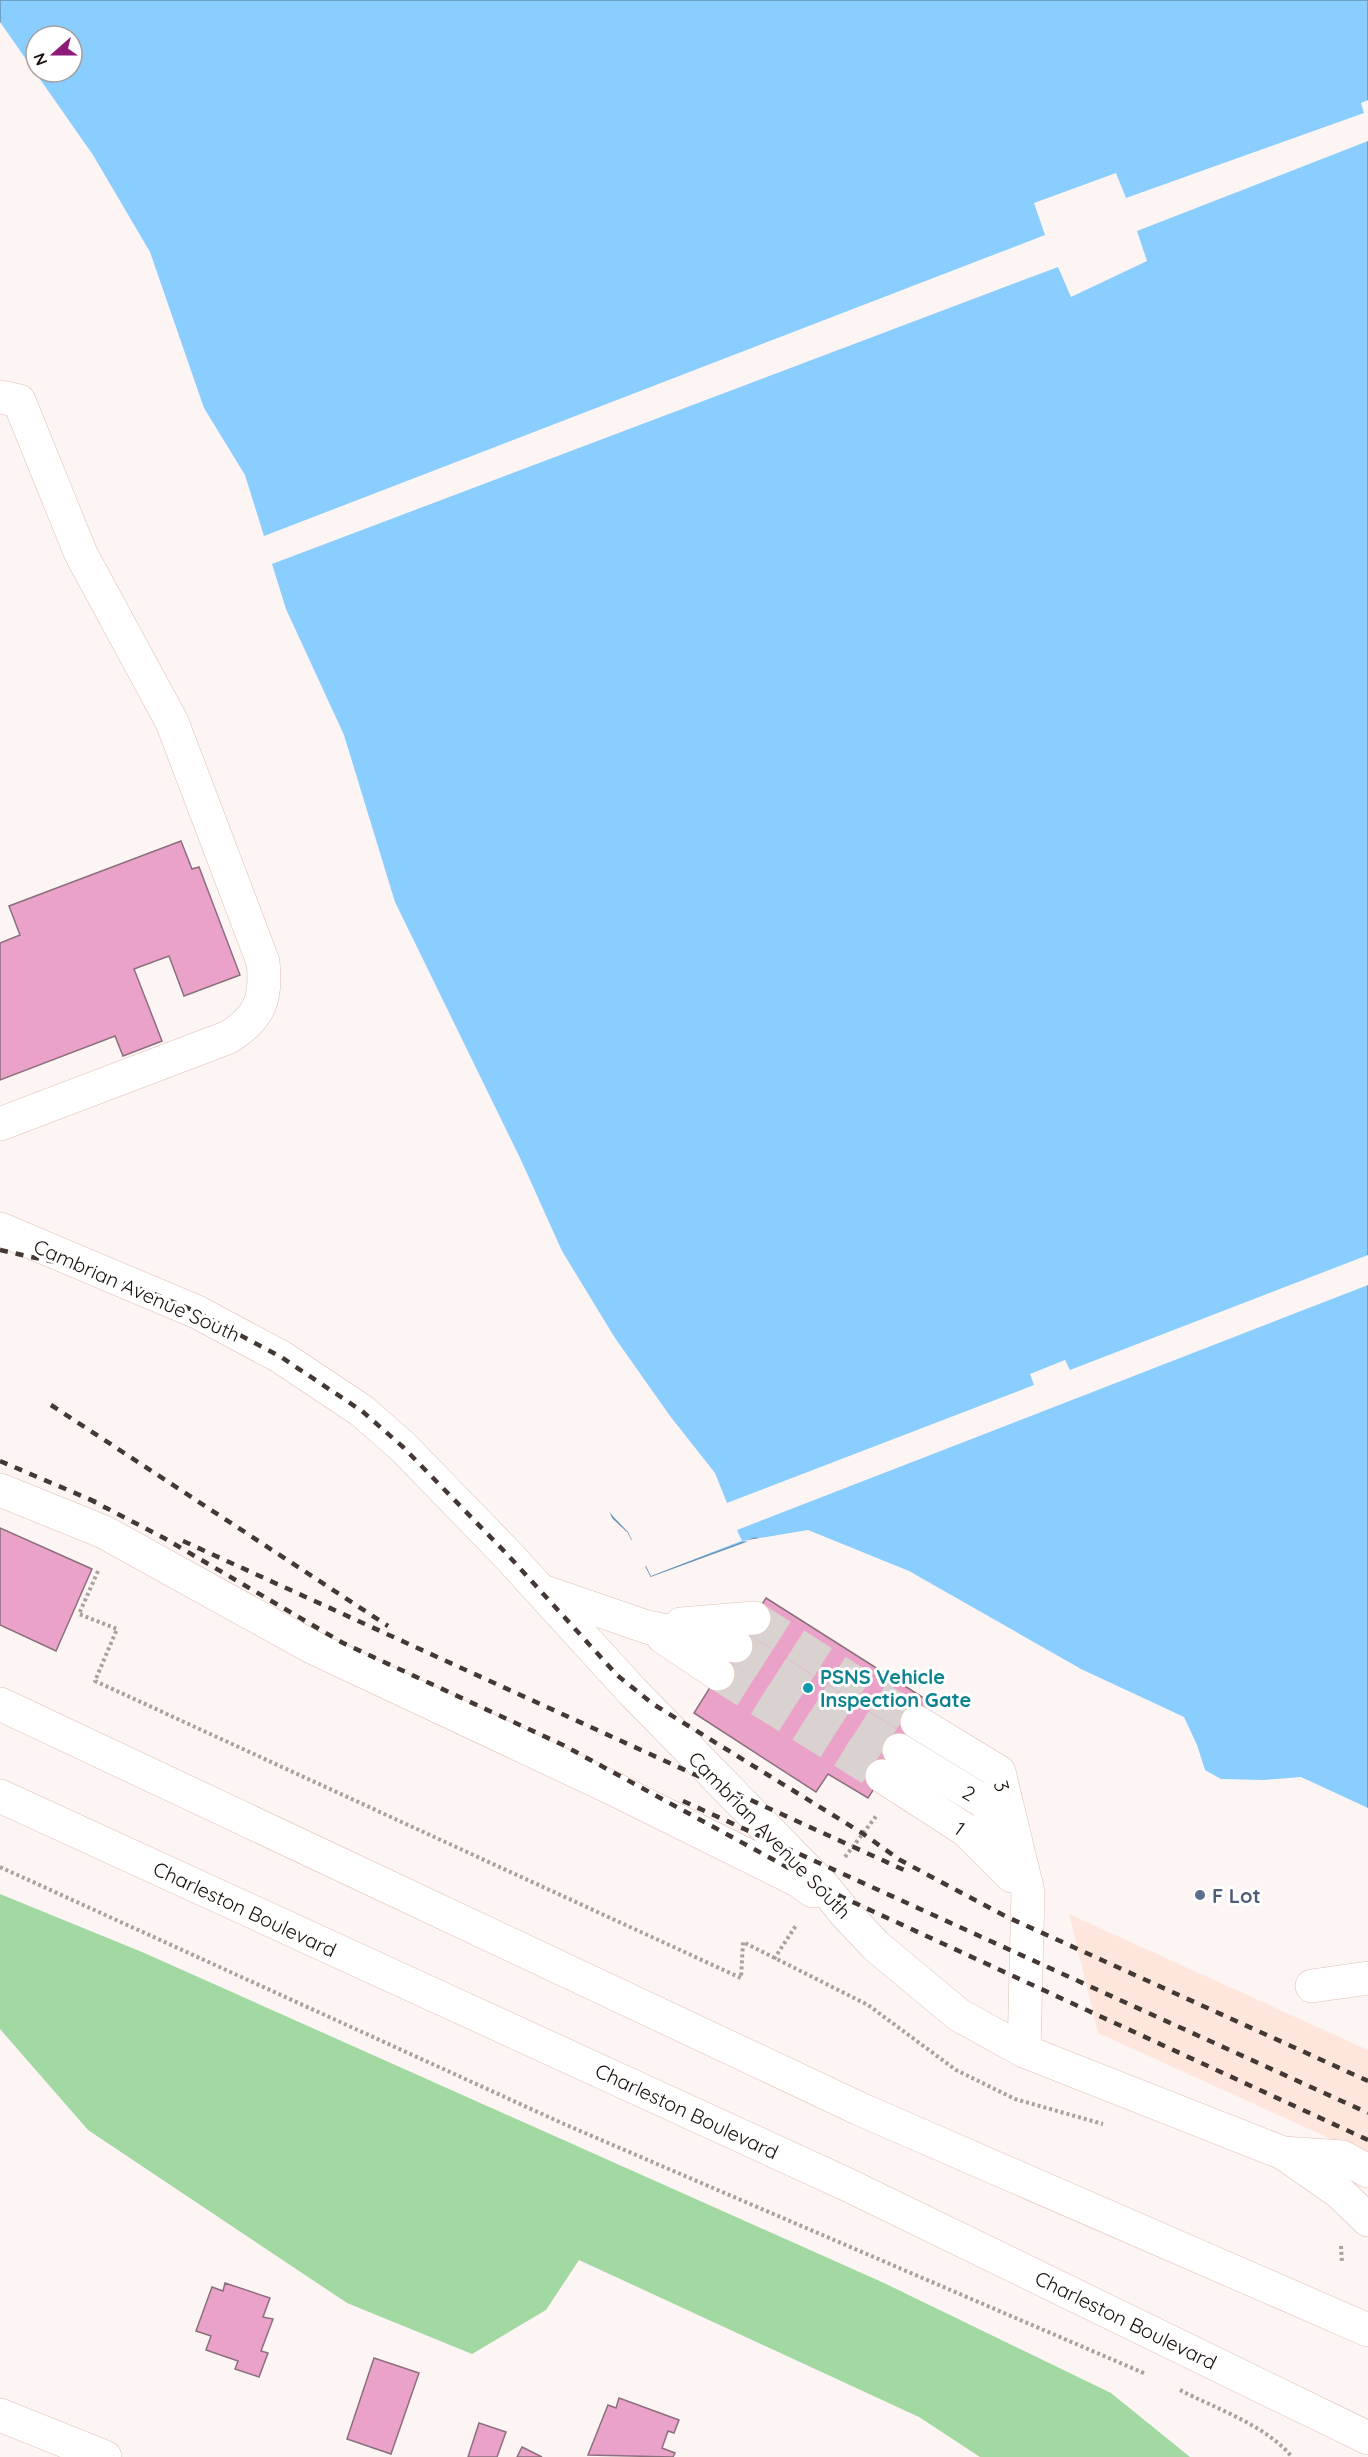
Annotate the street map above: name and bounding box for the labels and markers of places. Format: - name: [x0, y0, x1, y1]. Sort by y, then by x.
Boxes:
- place label: PSNS Vehicle Inspection Gate: [820, 1664, 971, 1712]
- marker: PSNS Vehicle Inspection Gate: [801, 1681, 815, 1695]
- place label: F Lot: [1212, 1883, 1261, 1908]
- marker: F Lot: [1193, 1888, 1207, 1902]

